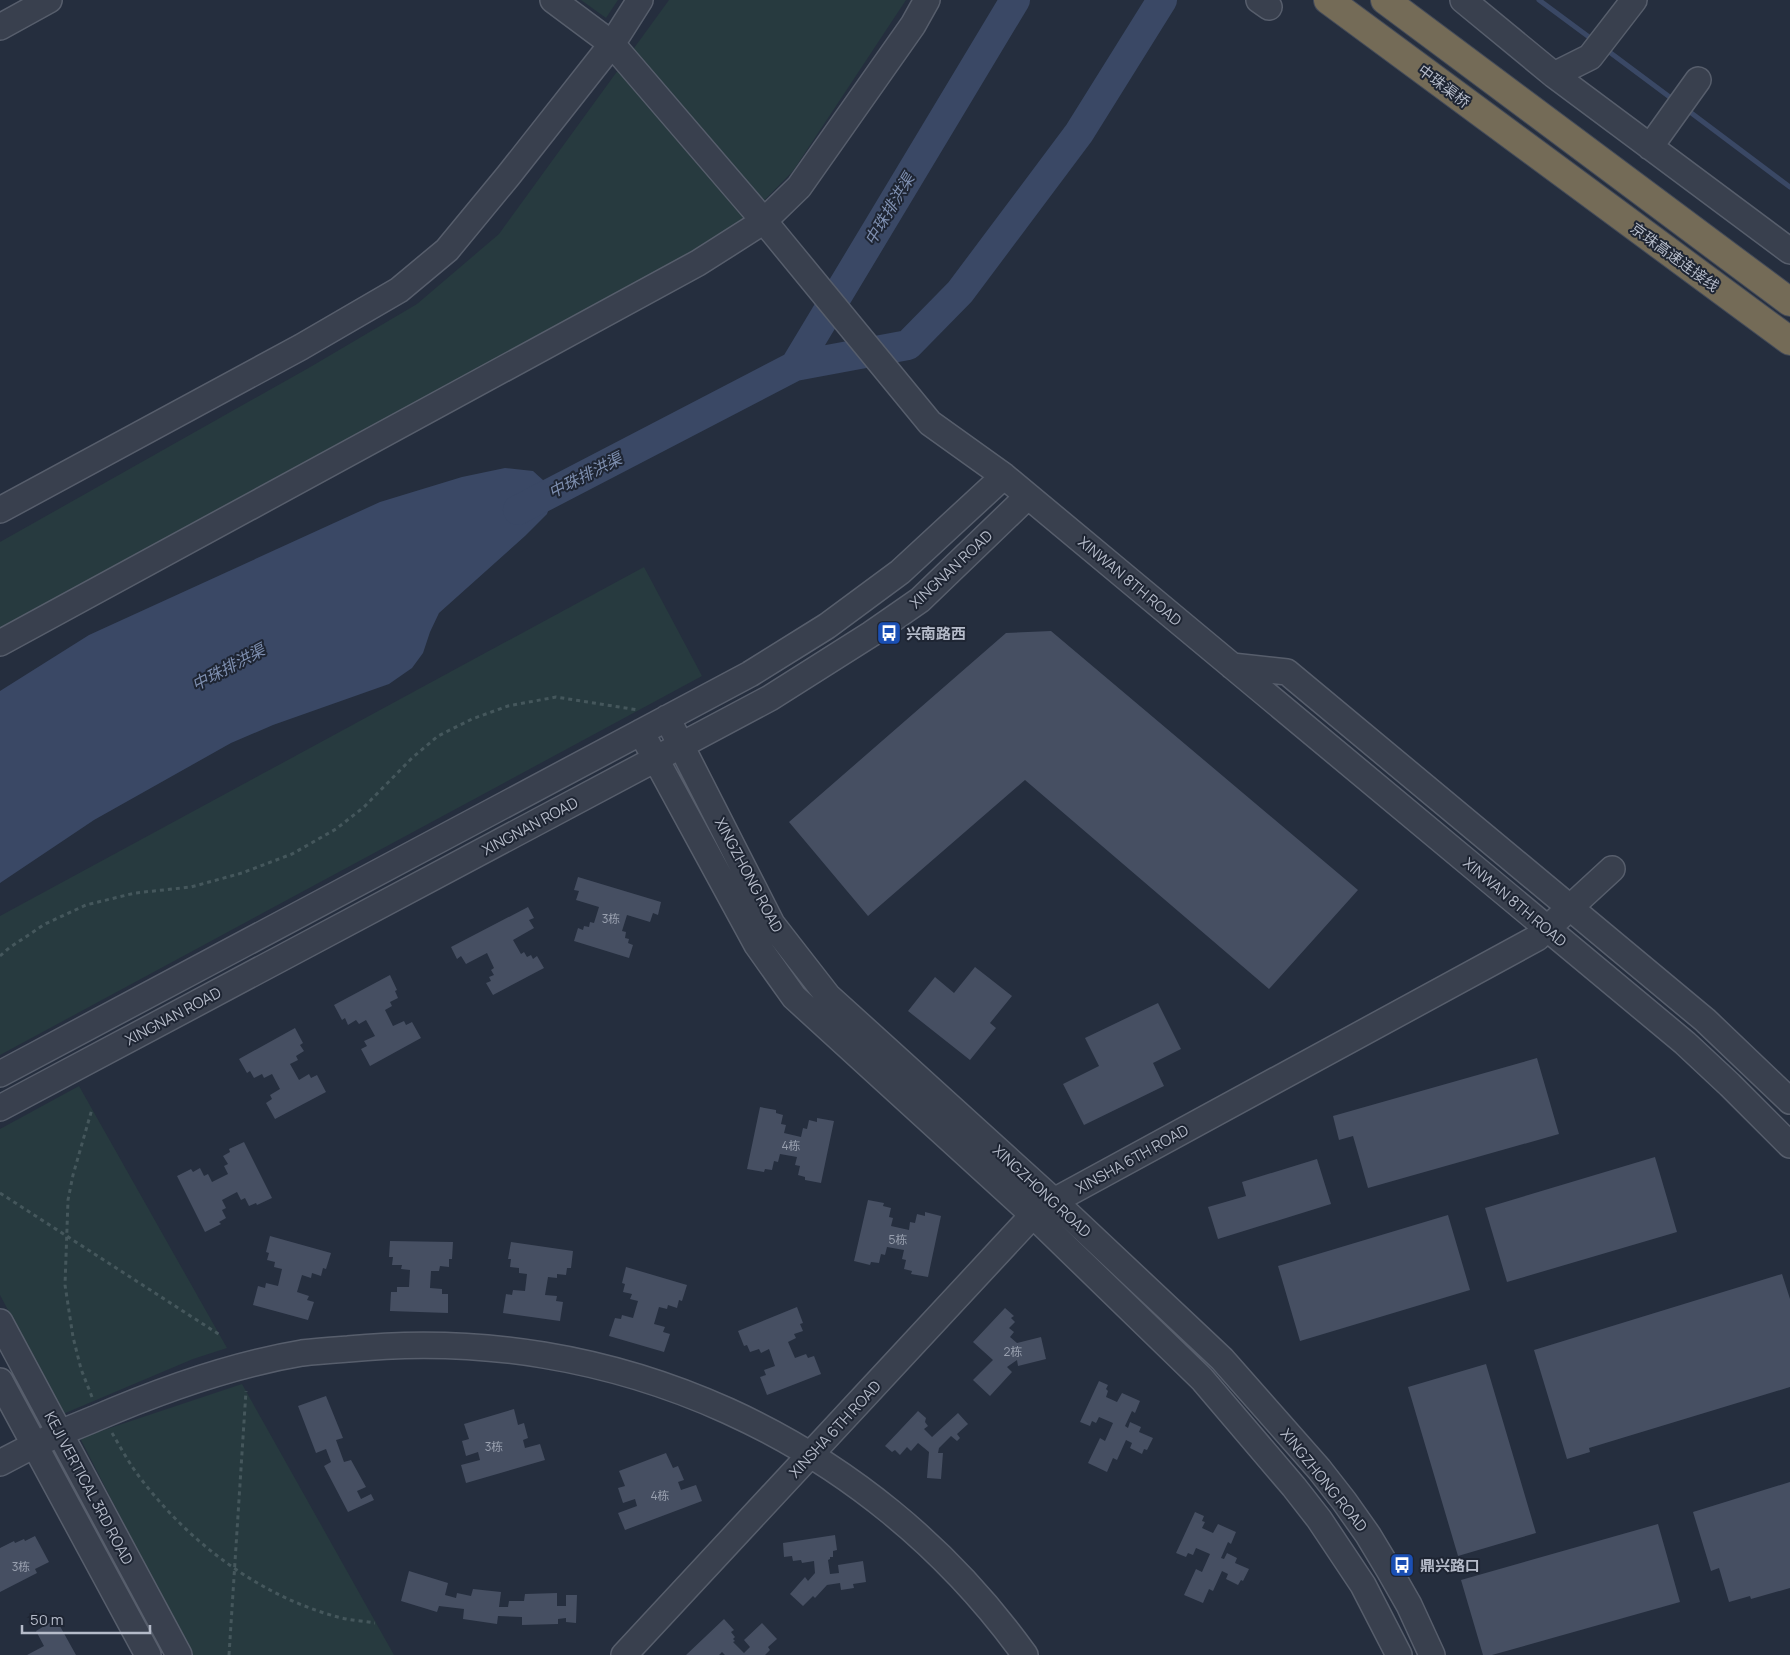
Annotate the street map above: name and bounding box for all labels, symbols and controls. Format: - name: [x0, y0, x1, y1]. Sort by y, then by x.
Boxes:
- street label: 中珠渠桥: [1414, 60, 1474, 112]
- water label: 中珠排洪渠: [859, 167, 920, 249]
- street label: 京珠高速连接线: [1626, 218, 1724, 296]
- water label: 中珠排洪渠: [544, 446, 627, 503]
- street label: XINGNAN ROAD: [905, 525, 997, 613]
- street label: XINWAN 8TH ROAD: [1074, 531, 1186, 631]
- bus stop icon: 兴南路西: [876, 620, 902, 646]
- place label: 兴南路西: [906, 623, 966, 644]
- water label: 中珠排洪渠: [188, 638, 270, 695]
- street label: XINGNAN ROAD: [478, 792, 582, 860]
- street label: XINGZHONG ROAD: [710, 814, 788, 936]
- street label: XINWAN 8TH ROAD: [1459, 852, 1571, 952]
- house number: 3栋: [602, 910, 620, 927]
- street label: XINGNAN ROAD: [121, 982, 225, 1050]
- street label: XINSHA 6TH ROAD: [1072, 1119, 1192, 1199]
- house number: 4栋: [781, 1137, 801, 1154]
- street label: XINGZHONG ROAD: [988, 1140, 1096, 1242]
- house number: 5栋: [889, 1231, 907, 1248]
- house number: 2栋: [1004, 1343, 1022, 1360]
- street label: XINSHA 6TH ROAD: [784, 1376, 886, 1482]
- street label: KEJI VERTICAL 3RD ROAD: [40, 1408, 138, 1568]
- street label: XINGZHONG ROAD: [1276, 1424, 1372, 1536]
- house number: 3栋: [485, 1438, 503, 1455]
- house number: 4栋: [650, 1487, 670, 1504]
- bus stop icon: 鼎兴路口: [1389, 1552, 1415, 1578]
- place label: 鼎兴路口: [1420, 1555, 1480, 1576]
- house number: 3栋: [12, 1558, 30, 1575]
- scale bar: [22, 1602, 150, 1634]
- text: 50 m: [30, 1609, 64, 1630]

